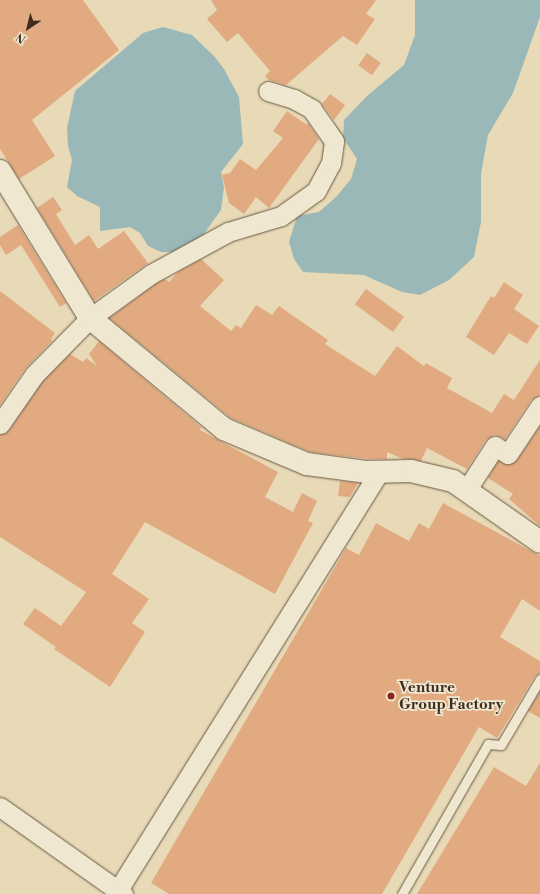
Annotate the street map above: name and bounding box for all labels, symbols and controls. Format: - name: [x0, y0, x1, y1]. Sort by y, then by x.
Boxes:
- north arrow: [8, 8, 48, 48]
- text: N: [14, 30, 29, 46]
- place label: Venture Group Factory: [399, 678, 503, 713]
- marker: Venture Group Factory: [386, 691, 396, 701]

